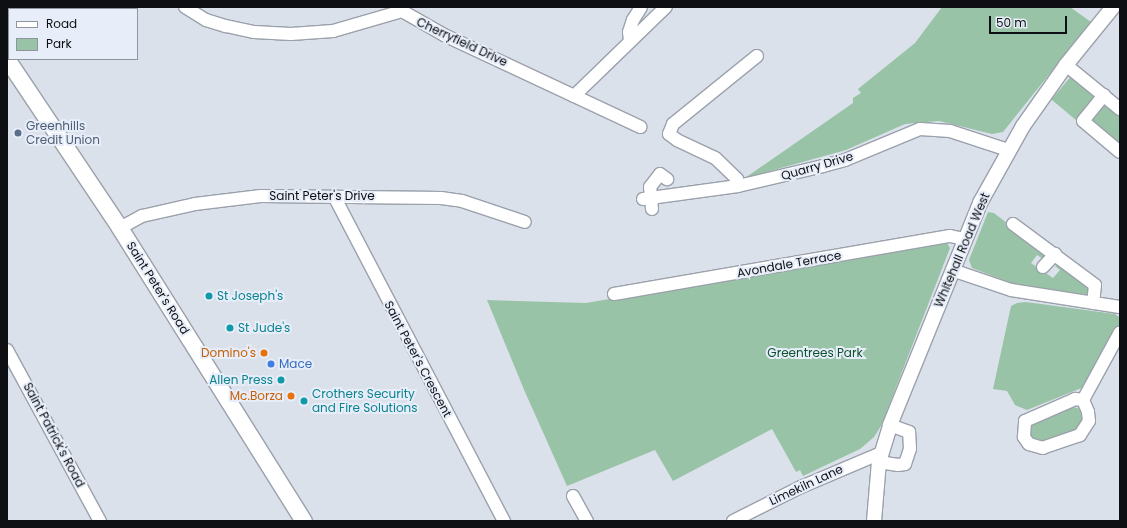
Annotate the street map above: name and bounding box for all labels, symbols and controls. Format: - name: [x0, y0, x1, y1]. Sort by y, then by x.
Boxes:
- legend: [8, 8, 138, 60]
- scale bar: [991, 8, 1069, 34]
- text: 50 m: [996, 14, 1027, 31]
- text: Road: [46, 15, 77, 32]
- street label: Cherryfield Drive: [414, 15, 510, 69]
- text: Park: [46, 35, 72, 52]
- place label: Greenhills Credit Union: [26, 119, 100, 147]
- marker: Greenhills Credit Union: [13, 128, 23, 138]
- street label: Quarry Drive: [779, 149, 855, 183]
- street label: Saint Peter's Drive: [269, 189, 375, 203]
- street label: Whitehall Road West: [931, 190, 993, 310]
- street label: Saint Peter's Road: [124, 239, 192, 337]
- street label: Avondale Terrace: [736, 248, 842, 280]
- place label: St Joseph's: [217, 289, 283, 303]
- marker: St Joseph's: [204, 291, 214, 301]
- street label: Saint Peter's Crescent: [381, 298, 455, 420]
- place label: St Jude's: [238, 321, 290, 335]
- marker: St Jude's: [225, 323, 235, 333]
- place label: Domino's: [201, 346, 256, 360]
- park label: Greentrees Park: [767, 346, 863, 360]
- marker: Domino's: [259, 348, 269, 358]
- place label: Mace: [279, 357, 312, 371]
- marker: Mace: [266, 359, 276, 369]
- place label: Allen Press: [209, 373, 273, 387]
- marker: Allen Press: [276, 375, 286, 385]
- street label: Saint Patrick's Road: [20, 380, 88, 490]
- place label: Crothers Security and Fire Solutions: [312, 387, 418, 415]
- place label: Mc.Borza: [230, 389, 283, 403]
- marker: Mc.Borza: [286, 391, 296, 401]
- marker: Crothers Security and Fire Solutions: [299, 396, 309, 406]
- street label: Limekiln Lane: [767, 462, 845, 508]

